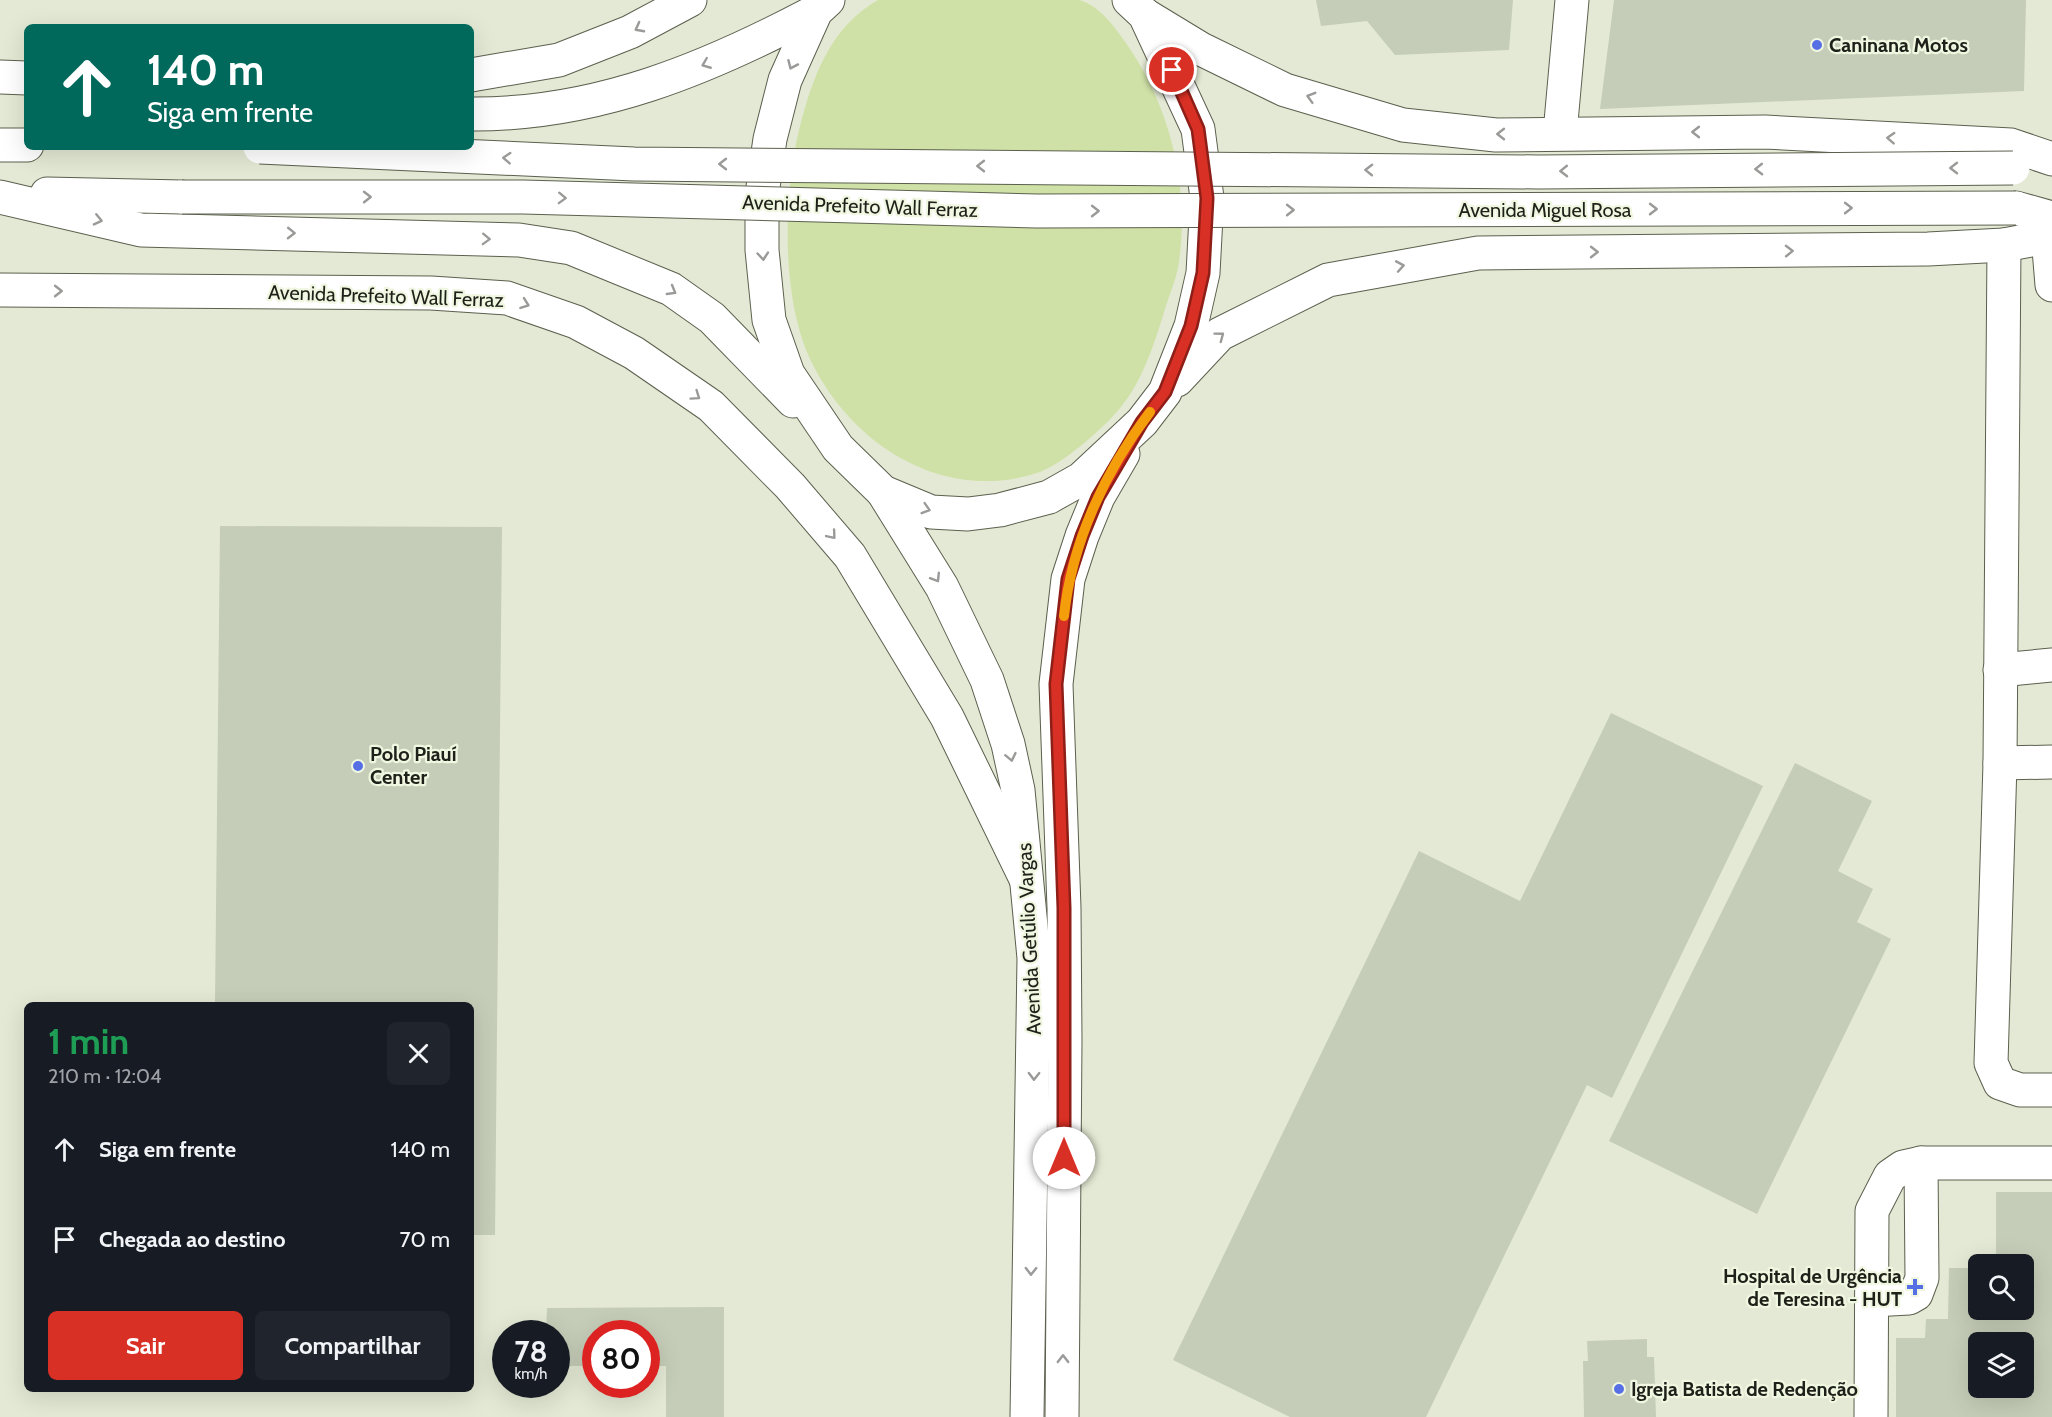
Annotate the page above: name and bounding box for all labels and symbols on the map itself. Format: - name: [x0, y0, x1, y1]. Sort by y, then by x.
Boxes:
- one-way arrow: [634, 21, 645, 32]
- place label: Caninana Motos: [1829, 33, 1968, 57]
- marker: Caninana Motos: [1810, 38, 1824, 52]
- pin: [1146, 44, 1197, 95]
- one-way arrow: [702, 57, 713, 69]
- one-way arrow: [787, 58, 799, 69]
- one-way arrow: [1306, 92, 1317, 104]
- one-way arrow: [1692, 126, 1701, 138]
- one-way arrow: [1497, 128, 1506, 140]
- one-way arrow: [1886, 132, 1895, 145]
- one-way arrow: [502, 152, 511, 165]
- one-way arrow: [718, 158, 727, 171]
- one-way arrow: [976, 160, 985, 172]
- one-way arrow: [1950, 162, 1959, 174]
- one-way arrow: [1755, 163, 1764, 175]
- one-way arrow: [1365, 164, 1374, 176]
- one-way arrow: [1560, 165, 1569, 178]
- street label: Avenida Prefeito Wall Ferraz: [742, 190, 978, 222]
- one-way arrow: [362, 191, 371, 203]
- one-way arrow: [557, 192, 566, 204]
- street label: Avenida Miguel Rosa: [1459, 198, 1632, 222]
- one-way arrow: [1844, 202, 1853, 214]
- one-way arrow: [1649, 203, 1658, 215]
- one-way arrow: [1286, 204, 1295, 216]
- one-way arrow: [1091, 205, 1100, 217]
- one-way arrow: [93, 213, 103, 226]
- one-way arrow: [287, 227, 296, 239]
- one-way arrow: [482, 232, 491, 245]
- one-way arrow: [1784, 244, 1793, 257]
- one-way arrow: [1589, 246, 1598, 258]
- one-way arrow: [756, 251, 769, 260]
- one-way arrow: [1395, 260, 1405, 273]
- street label: Avenida Prefeito Wall Ferraz: [268, 280, 504, 312]
- one-way arrow: [666, 283, 676, 295]
- one-way arrow: [54, 285, 63, 298]
- one-way arrow: [519, 297, 530, 310]
- one-way arrow: [1214, 332, 1225, 343]
- one-way arrow: [689, 389, 700, 400]
- one-way arrow: [921, 502, 931, 514]
- one-way arrow: [825, 528, 836, 539]
- one-way arrow: [929, 571, 940, 582]
- place label: Polo Piauí Center: [370, 742, 457, 789]
- one-way arrow: [1004, 752, 1017, 762]
- marker: Polo Piauí Center: [351, 759, 365, 773]
- street label: Avenida Getúlio Vargas: [1012, 842, 1046, 1036]
- one-way arrow: [1028, 1072, 1040, 1081]
- position arrow: [1032, 1126, 1096, 1190]
- place label: Hospital de Urgência de Teresina - HUT: [1723, 1264, 1902, 1311]
- one-way arrow: [1024, 1267, 1037, 1276]
- marker: Hospital de Urgência de Teresina - HUT: [1906, 1278, 1924, 1296]
- speed limit sign: 80: [582, 1320, 660, 1398]
- one-way arrow: [1057, 1354, 1069, 1363]
- place label: Igreja Batista de Redenção: [1631, 1377, 1858, 1401]
- marker: Igreja Batista de Redenção: [1612, 1382, 1626, 1396]

